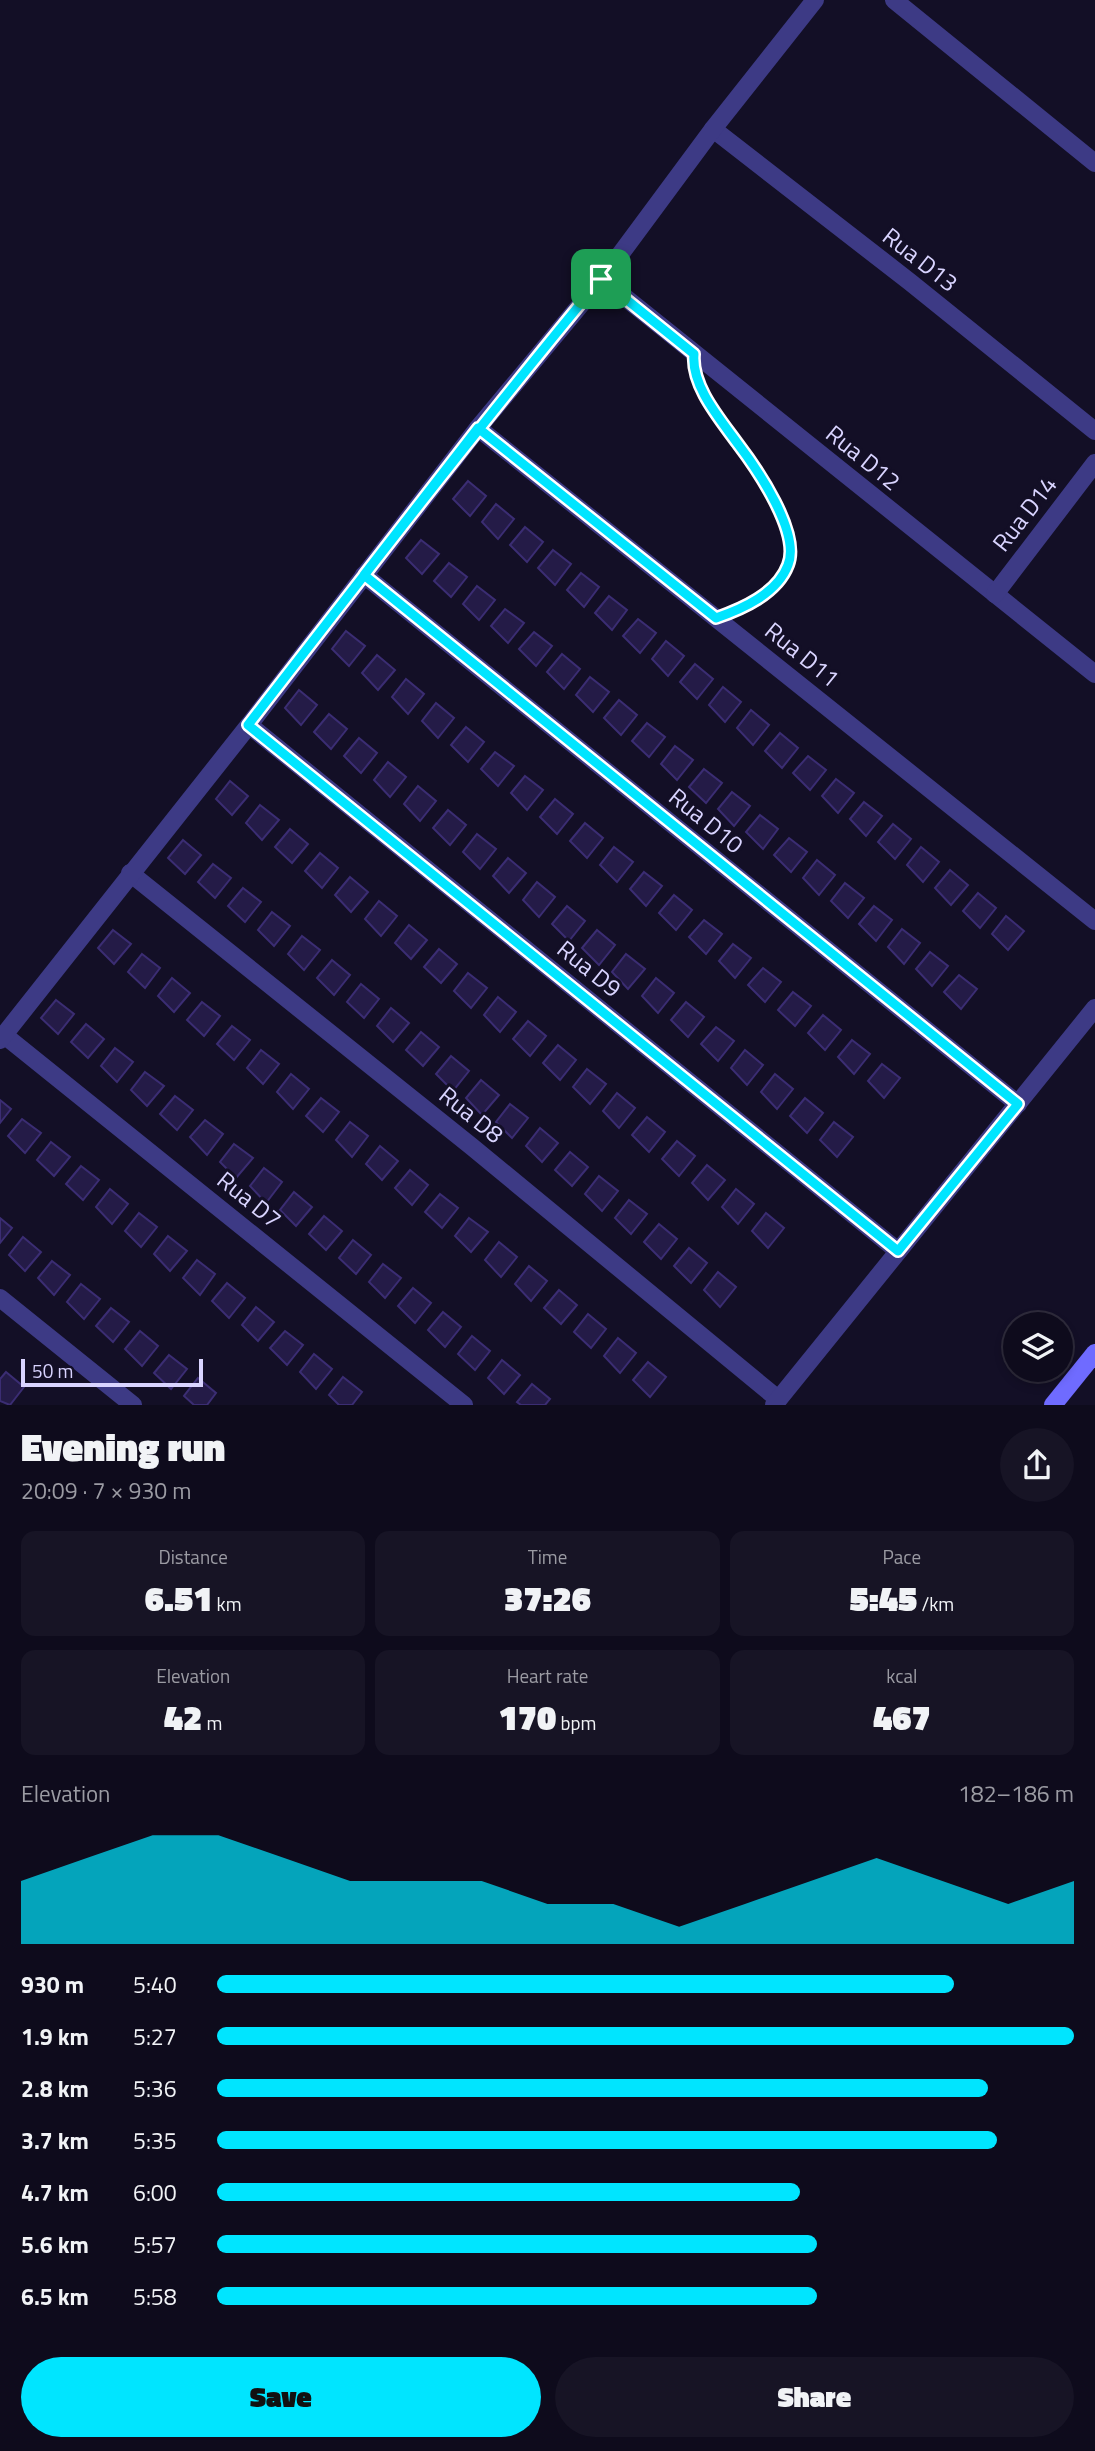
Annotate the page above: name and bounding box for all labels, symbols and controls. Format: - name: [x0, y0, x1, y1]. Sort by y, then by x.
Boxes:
- street label: Rua D13: [875, 218, 966, 300]
- pin: [571, 249, 631, 309]
- icon: arrive: [582, 260, 620, 298]
- street label: Rua D12: [818, 416, 909, 499]
- street label: Rua D14: [983, 468, 1065, 559]
- street label: Rua D11: [757, 613, 848, 696]
- street label: Rua D10: [661, 779, 752, 862]
- street label: Rua D9: [550, 931, 630, 1005]
- street label: Rua D8: [432, 1077, 512, 1151]
- street label: Rua D7: [210, 1162, 290, 1236]
- map controls: [1003, 1312, 1073, 1382]
- button: layers: [1003, 1312, 1073, 1382]
- scale bar: [21, 1356, 203, 1387]
- text: 50 m: [32, 1356, 73, 1385]
- text: Evening run: [21, 1418, 225, 1476]
- button: share: [1000, 1428, 1074, 1502]
- text: 20:09 · 7 × 930 m: [21, 1473, 191, 1508]
- text: Distance: [158, 1542, 228, 1571]
- text: Time: [528, 1542, 567, 1571]
- text: Pace: [883, 1542, 921, 1571]
- text: 6.51: [145, 1571, 212, 1625]
- text: 37:26: [504, 1571, 591, 1625]
- text: 5:45: [849, 1571, 917, 1625]
- text: km: [212, 1589, 242, 1618]
- text: /km: [917, 1589, 954, 1618]
- text: Elevation: [156, 1661, 230, 1690]
- text: Heart rate: [507, 1661, 588, 1690]
- text: kcal: [886, 1661, 917, 1690]
- text: 42: [164, 1690, 202, 1744]
- text: 170: [499, 1690, 556, 1744]
- text: 467: [873, 1690, 931, 1744]
- text: m: [202, 1708, 222, 1737]
- text: bpm: [556, 1708, 596, 1737]
- text: Elevation: [21, 1776, 110, 1811]
- text: 182–186 m: [958, 1776, 1074, 1811]
- text: 930 m: [21, 1967, 84, 2002]
- text: 5:40: [133, 1967, 177, 2002]
- text: 1.9 km: [21, 2019, 89, 2054]
- text: 5:27: [133, 2019, 177, 2054]
- text: 2.8 km: [21, 2071, 89, 2106]
- text: 5:36: [133, 2071, 177, 2106]
- text: 3.7 km: [21, 2123, 89, 2158]
- text: 5:35: [133, 2123, 177, 2158]
- text: 4.7 km: [21, 2175, 89, 2210]
- text: 6:00: [133, 2175, 177, 2210]
- text: 5.6 km: [21, 2227, 89, 2262]
- text: 5:57: [133, 2227, 177, 2262]
- text: 6.5 km: [21, 2279, 89, 2314]
- text: 5:58: [133, 2279, 177, 2314]
- button: Save: [21, 2357, 541, 2437]
- button: Share: [555, 2357, 1074, 2437]

